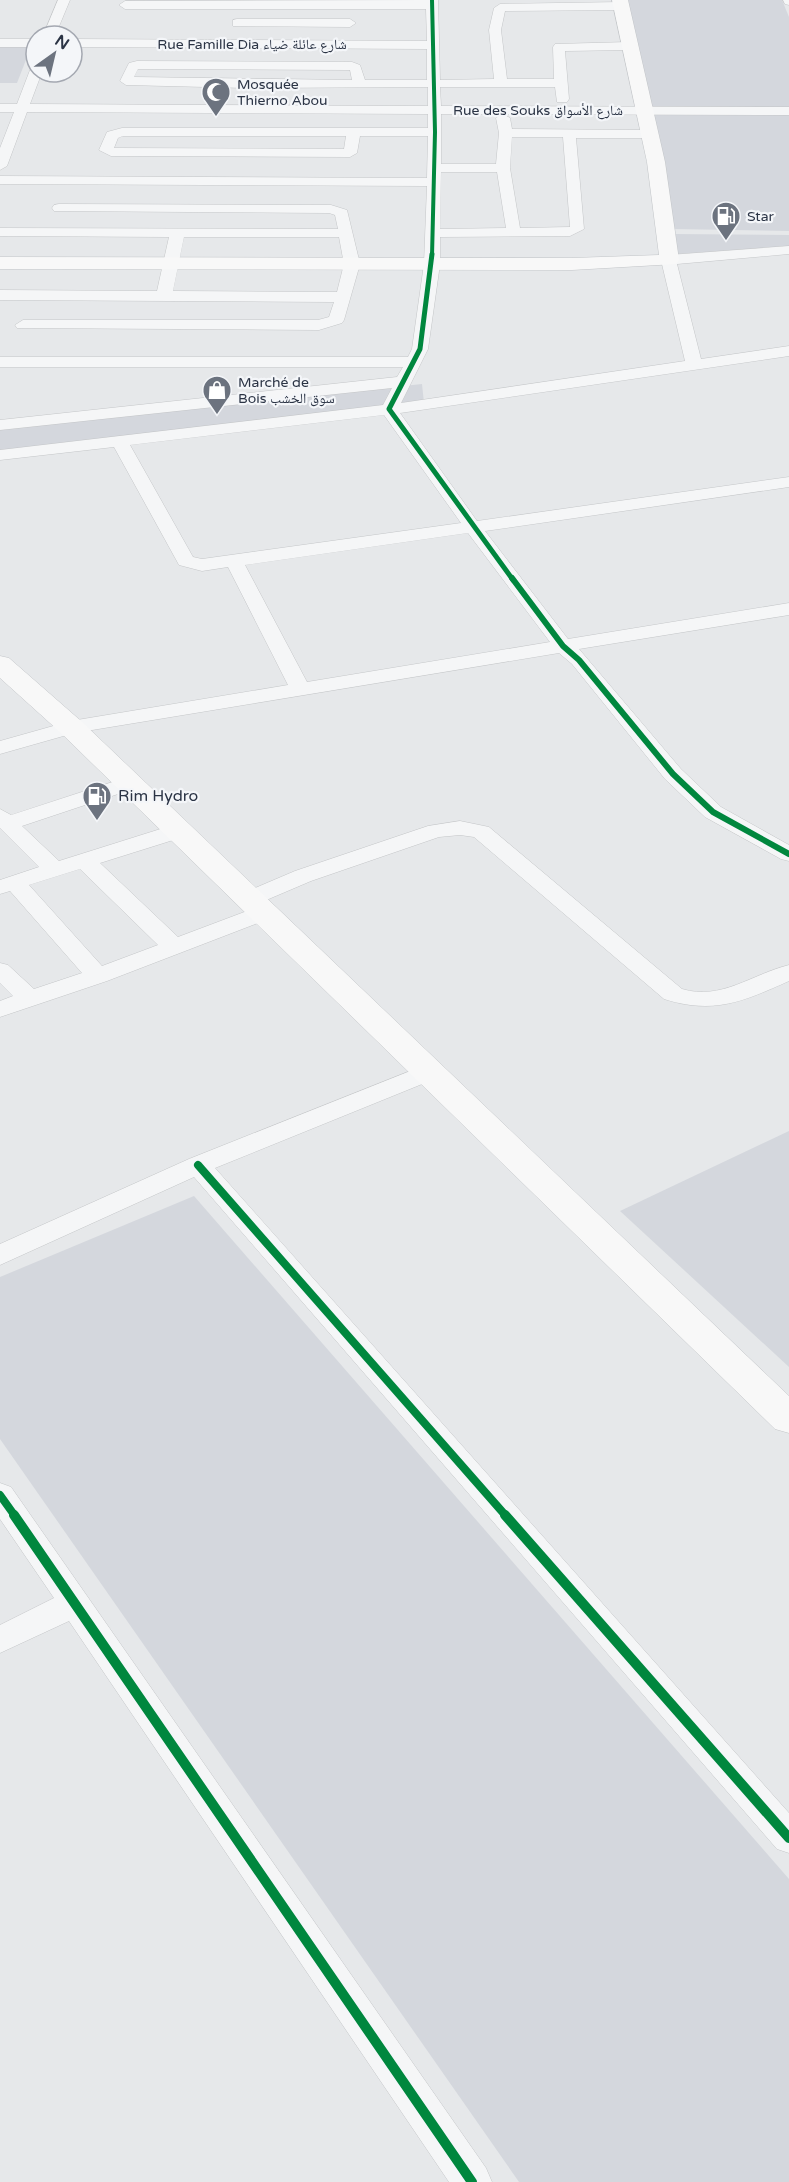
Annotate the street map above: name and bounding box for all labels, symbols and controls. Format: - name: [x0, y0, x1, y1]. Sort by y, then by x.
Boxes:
- north arrow: [24, 24, 84, 84]
- text: N: [51, 31, 73, 54]
- street label: Rue Famille Dia شارع عائلة ضياء: [157, 36, 347, 54]
- mosque icon: Mosquée Thierno Abou: [200, 76, 232, 118]
- place label: Mosquée Thierno Abou: [237, 76, 328, 109]
- street label: Rue des Souks شارع الأسواق: [453, 102, 623, 120]
- fuel station icon: Star: [710, 200, 742, 242]
- place label: Star: [747, 208, 775, 225]
- shop icon: Marché de Bois سوق الخشب: [201, 374, 233, 416]
- place label: Marché de Bois سوق الخشب: [238, 374, 335, 407]
- fuel station icon: Rim Hydro: [81, 780, 113, 822]
- place label: Rim Hydro: [118, 786, 198, 806]

